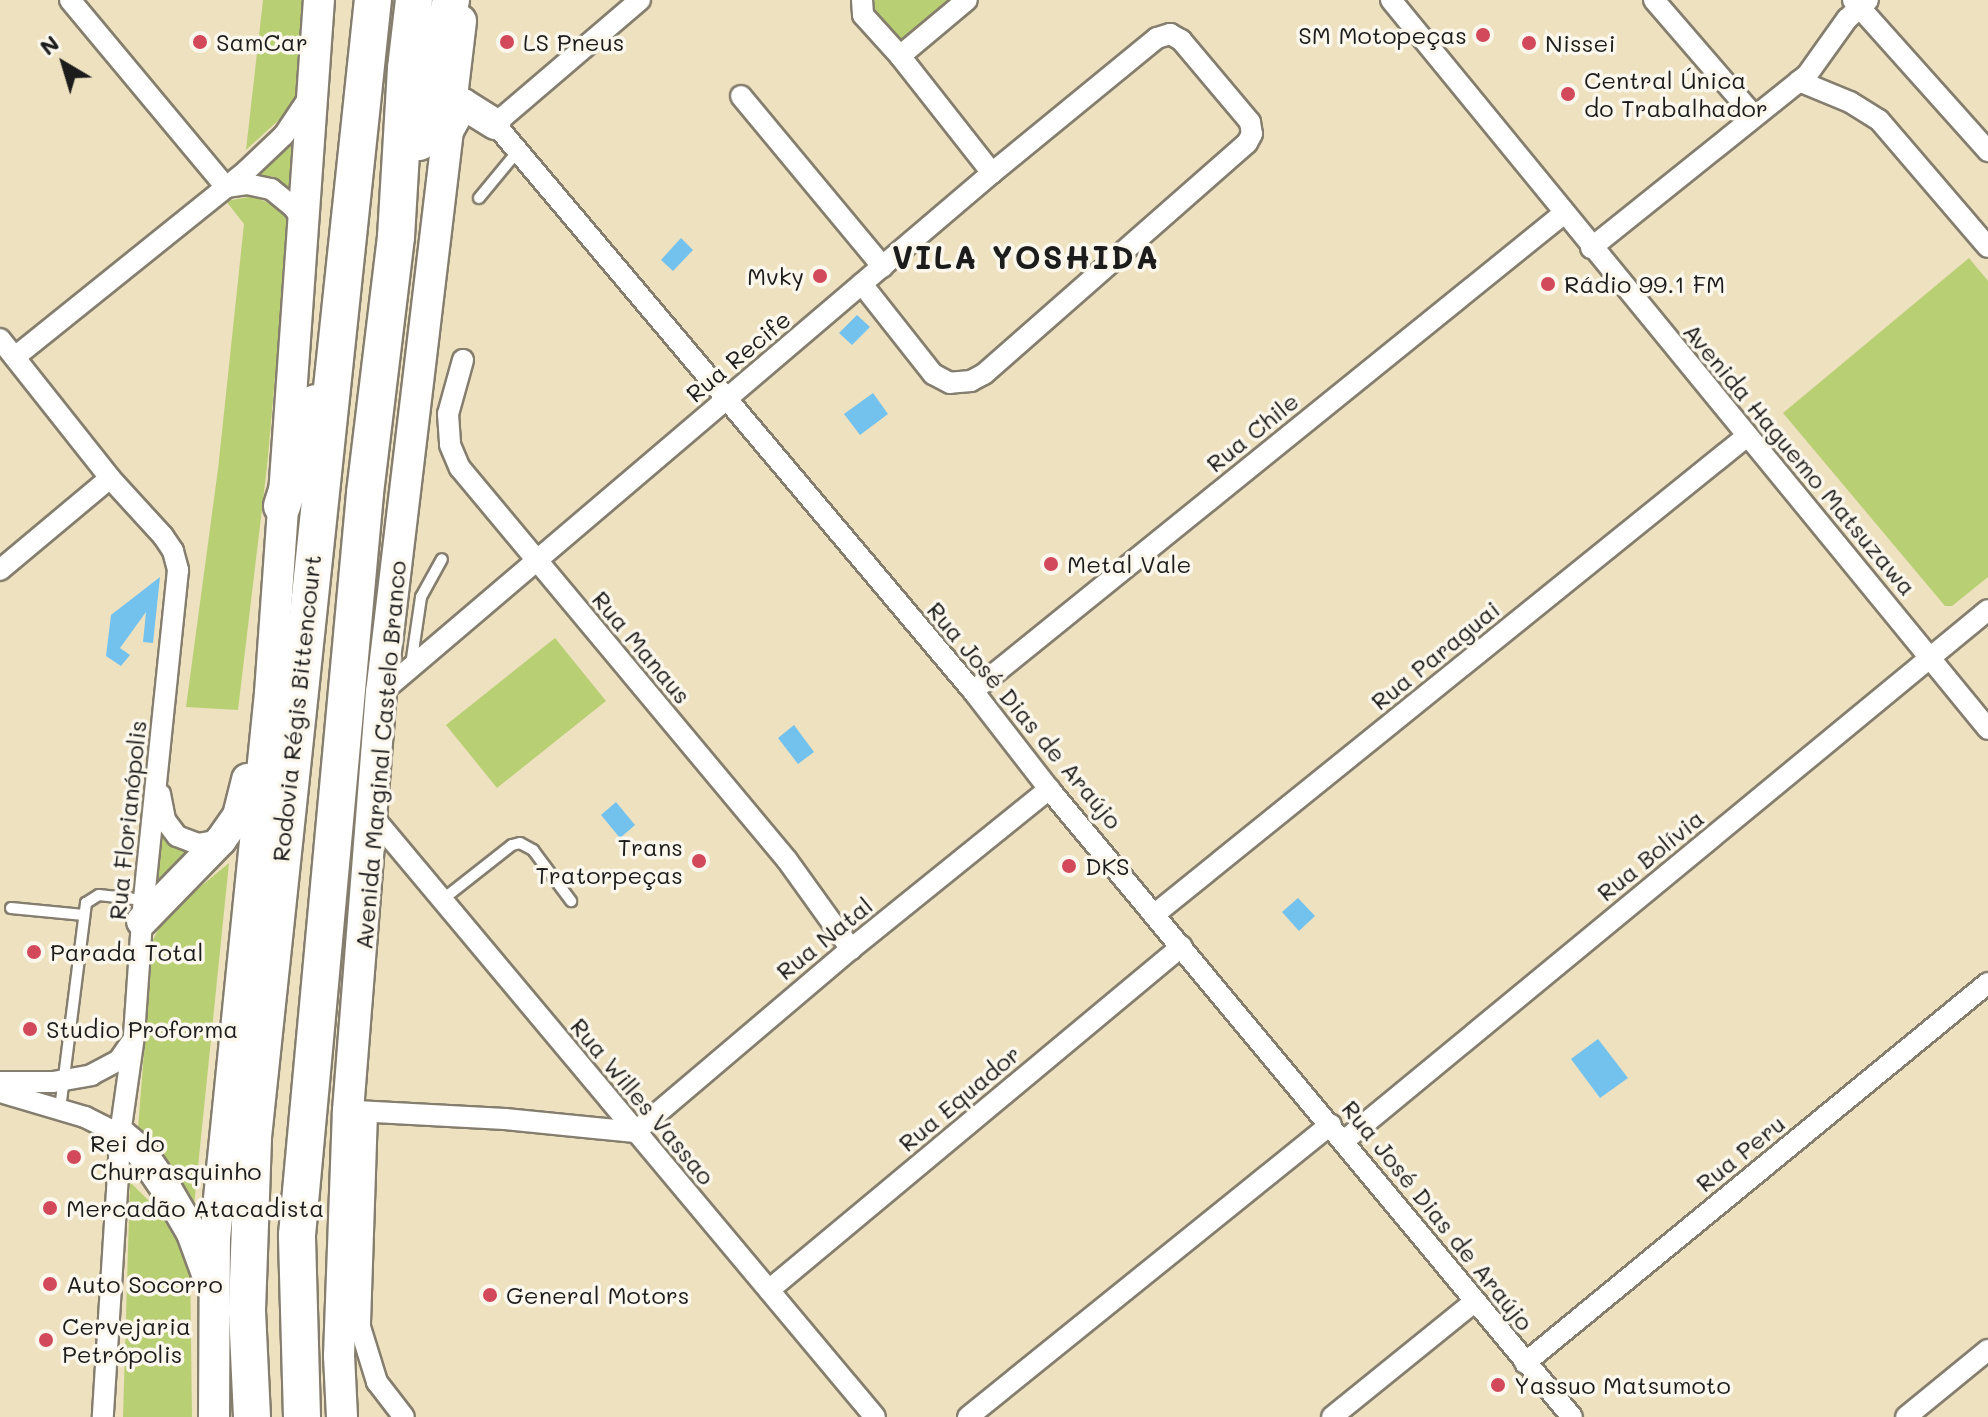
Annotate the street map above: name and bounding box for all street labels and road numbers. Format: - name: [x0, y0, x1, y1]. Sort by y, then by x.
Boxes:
- street label: Rua Recife: [680, 304, 796, 408]
- street label: Avenida Haguemo Matsuzawa: [1678, 317, 1922, 601]
- street label: Rua Chile: [1200, 386, 1304, 478]
- street label: Rodovia Régis Bittencourt: [266, 553, 326, 863]
- street label: Avenida Marginal Castelo Branco: [349, 559, 411, 951]
- street label: Rua Manaus: [587, 585, 697, 709]
- street label: Rua Paraguai: [1365, 594, 1505, 716]
- street label: Rua José Dias de Araújo: [922, 596, 1128, 834]
- street label: Rua Florianópolis: [102, 719, 152, 921]
- street label: Rua Bolívia: [1591, 803, 1709, 907]
- street label: Rua Natal: [770, 891, 878, 985]
- street label: Rua Willes Vassao: [565, 1012, 721, 1190]
- street label: Rua Equador: [892, 1039, 1026, 1157]
- street label: Rua José Dias de Araújo: [1336, 1094, 1540, 1336]
- street label: Rua Peru: [1690, 1109, 1790, 1197]

